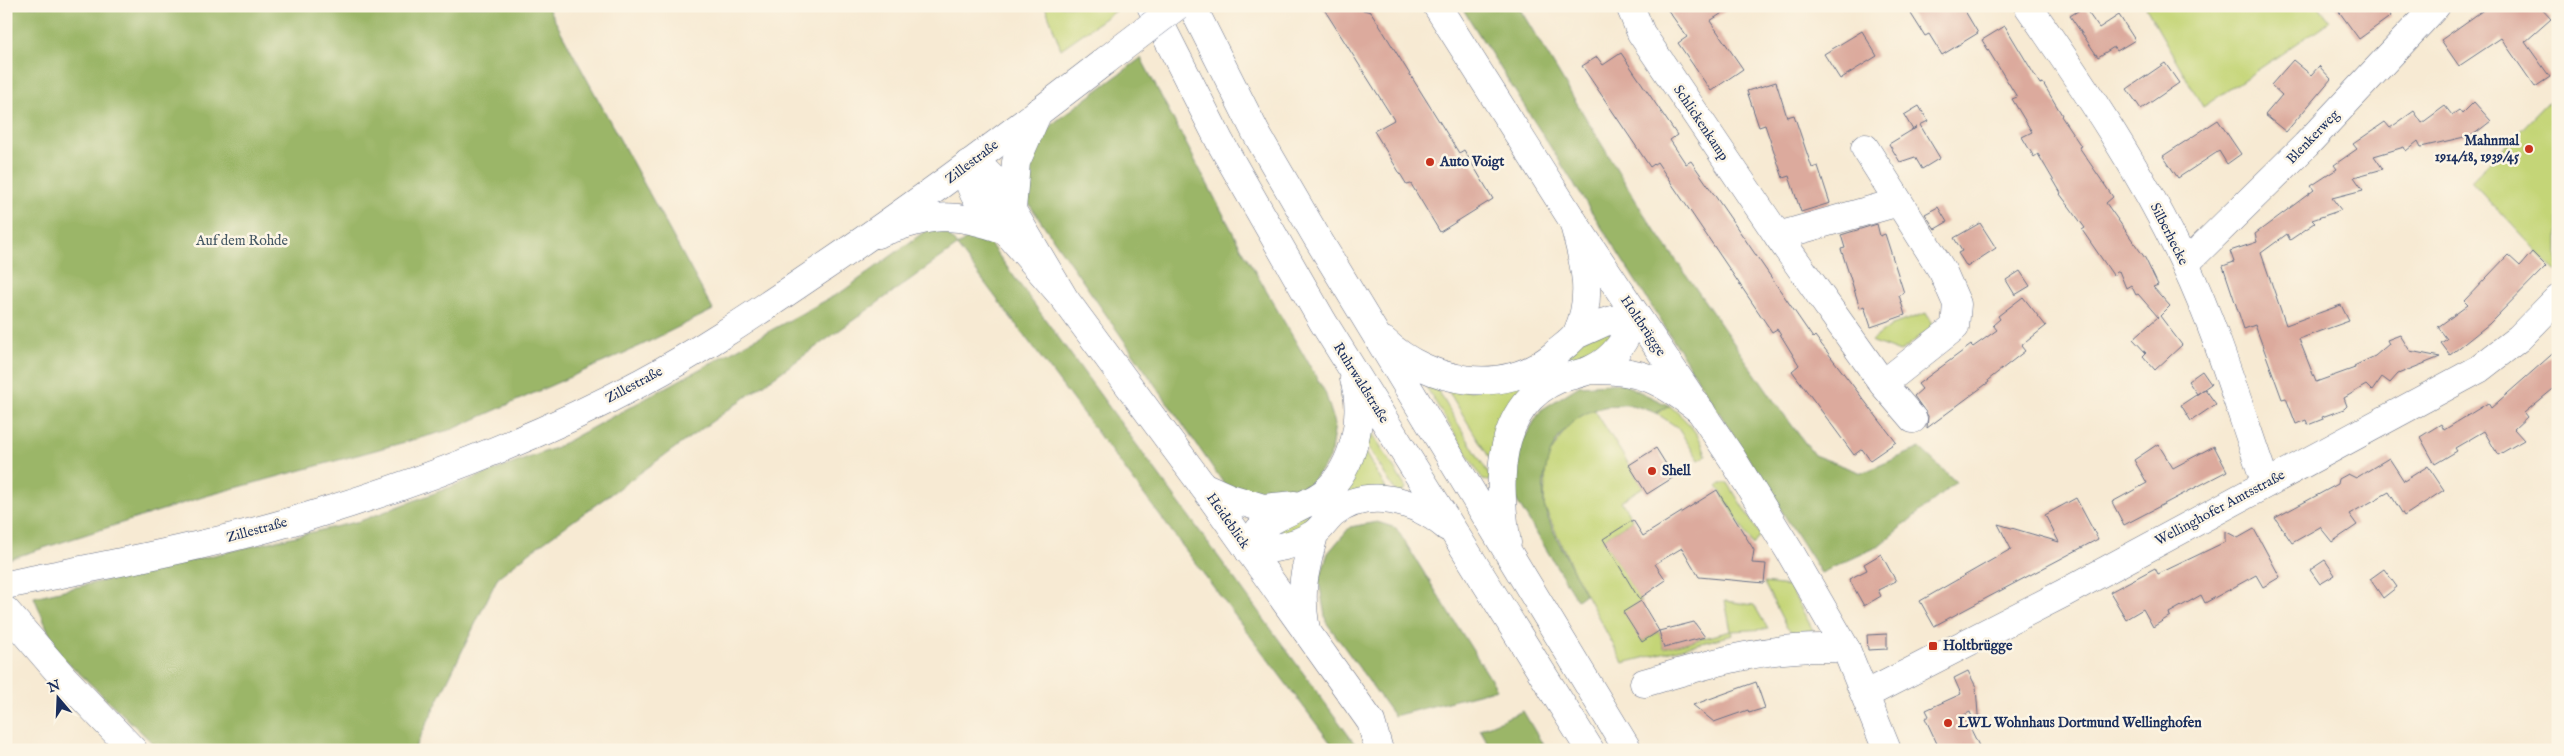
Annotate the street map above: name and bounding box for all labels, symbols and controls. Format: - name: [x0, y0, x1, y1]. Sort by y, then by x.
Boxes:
- street label: Schlickenkamp: [1669, 82, 1733, 165]
- street label: Blenkerweg: [2283, 106, 2344, 168]
- place label: Mahnmal 1914/18, 1939/45: [2435, 132, 2520, 166]
- street label: Zillestraße: [942, 136, 1003, 188]
- marker: Mahnmal 1914/18, 1939/45: [2523, 143, 2535, 155]
- place label: Auto Voigt: [1439, 153, 1504, 171]
- marker: Auto Voigt: [1424, 156, 1436, 168]
- street label: Silberhecke: [2146, 200, 2193, 269]
- park label: Auf dem Rohde: [195, 232, 289, 250]
- street label: Holtbrügge: [1616, 292, 1670, 360]
- street label: Ruhrwaldstraße: [1329, 339, 1393, 427]
- street label: Zillestraße: [602, 362, 666, 408]
- place label: Shell: [1662, 462, 1692, 480]
- marker: Shell: [1646, 465, 1658, 477]
- street label: Wellinghofer Amtsstraße: [2152, 466, 2289, 550]
- street label: Heideblick: [1202, 490, 1254, 553]
- street label: Zillestraße: [225, 513, 290, 547]
- place label: Holtbrügge: [1943, 637, 2013, 655]
- marker: Holtbrügge: [1927, 640, 1939, 652]
- north arrow: [32, 674, 82, 724]
- text: N: [44, 676, 63, 697]
- place label: LWL Wohnhaus Dortmund Wellinghofen: [1958, 714, 2202, 732]
- marker: LWL Wohnhaus Dortmund Wellinghofen: [1942, 717, 1954, 729]

